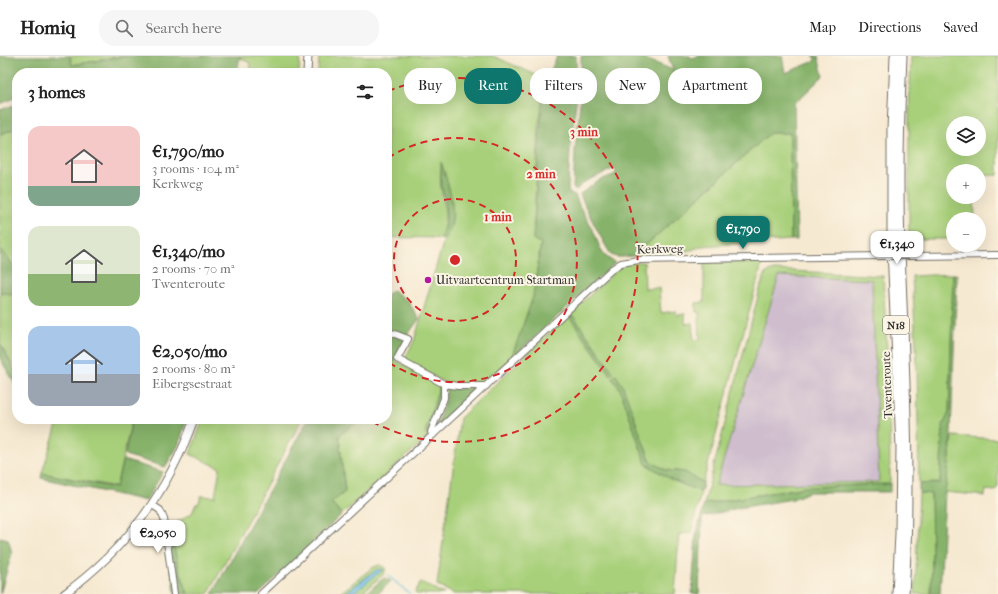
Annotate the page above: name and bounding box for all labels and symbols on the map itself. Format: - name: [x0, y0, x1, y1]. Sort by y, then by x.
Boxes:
- text: 3 min: [570, 125, 599, 140]
- text: 2 min: [526, 167, 557, 181]
- text: 1 min: [484, 210, 513, 224]
- pin: €1,790: [710, 216, 776, 250]
- pin: €1,340: [864, 231, 930, 265]
- street label: Kerkweg: [637, 242, 684, 256]
- centre of rings: [448, 253, 462, 267]
- place label: Uitvaartcentrum Startman: [436, 273, 574, 287]
- marker: Uitvaartcentrum Startman: [423, 275, 433, 285]
- road number: N18: [883, 316, 909, 334]
- street label: Twenteroute: [879, 351, 895, 419]
- pin: €2,050: [125, 520, 191, 554]

